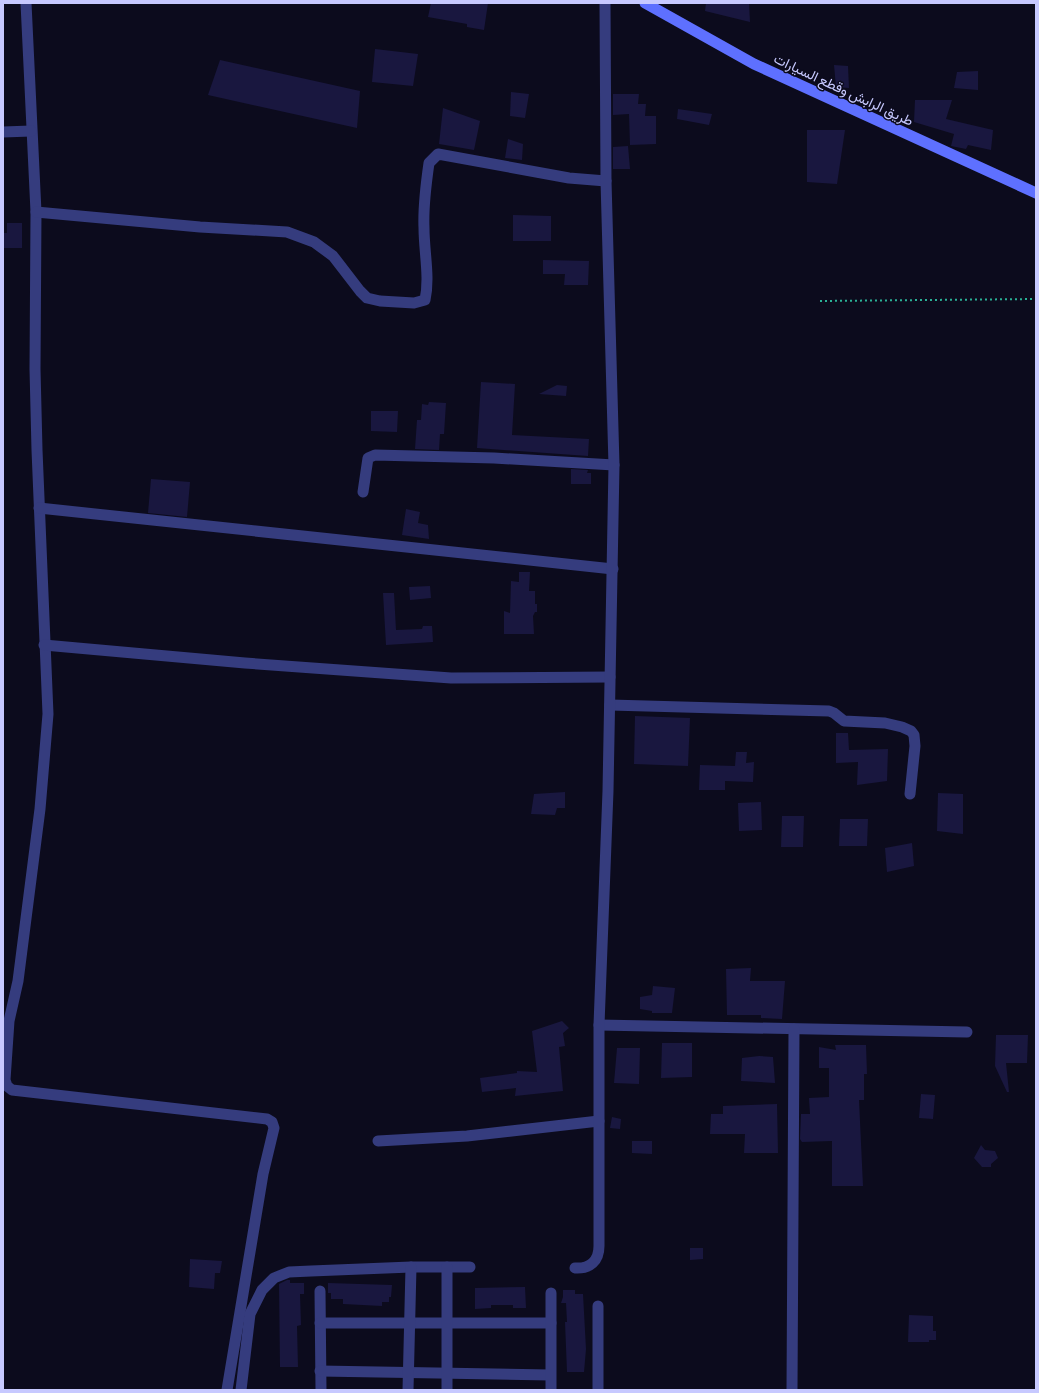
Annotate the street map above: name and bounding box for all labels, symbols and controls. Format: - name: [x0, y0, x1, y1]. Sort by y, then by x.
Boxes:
- street label: طريق الرابش وقطع السيارات: [770, 48, 917, 132]

